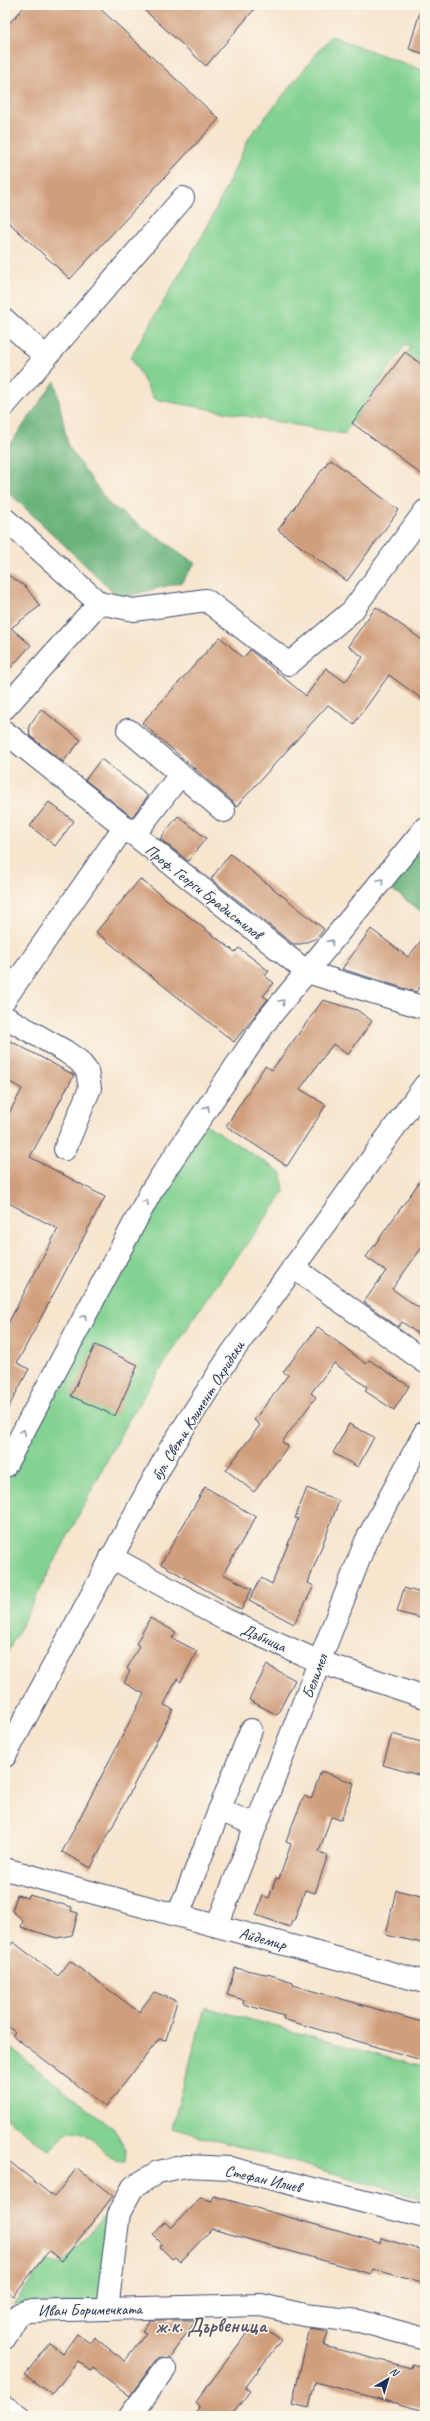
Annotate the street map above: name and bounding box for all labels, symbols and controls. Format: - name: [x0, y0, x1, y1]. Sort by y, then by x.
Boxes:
- street label: Проф. Георги Брадистилов: [141, 840, 269, 946]
- one-way arrow: [377, 879, 384, 886]
- one-way arrow: [327, 939, 334, 946]
- one-way arrow: [277, 999, 284, 1007]
- one-way arrow: [202, 1105, 210, 1112]
- one-way arrow: [141, 1199, 148, 1206]
- one-way arrow: [79, 1314, 87, 1321]
- street label: бул. Свети Климент Охридски: [147, 1336, 249, 1484]
- one-way arrow: [18, 1428, 26, 1436]
- street label: Дъбница: [238, 1619, 290, 1657]
- street label: Белимел: [297, 1650, 333, 1701]
- street label: Айдемир: [237, 1923, 289, 1955]
- street label: Стефан Илиев: [223, 2161, 306, 2198]
- street label: Иван Боримечката: [38, 2299, 144, 2321]
- district label: ж.к. Дървеница: [156, 2313, 269, 2338]
- north arrow: [368, 2359, 408, 2399]
- text: N: [387, 2364, 403, 2380]

